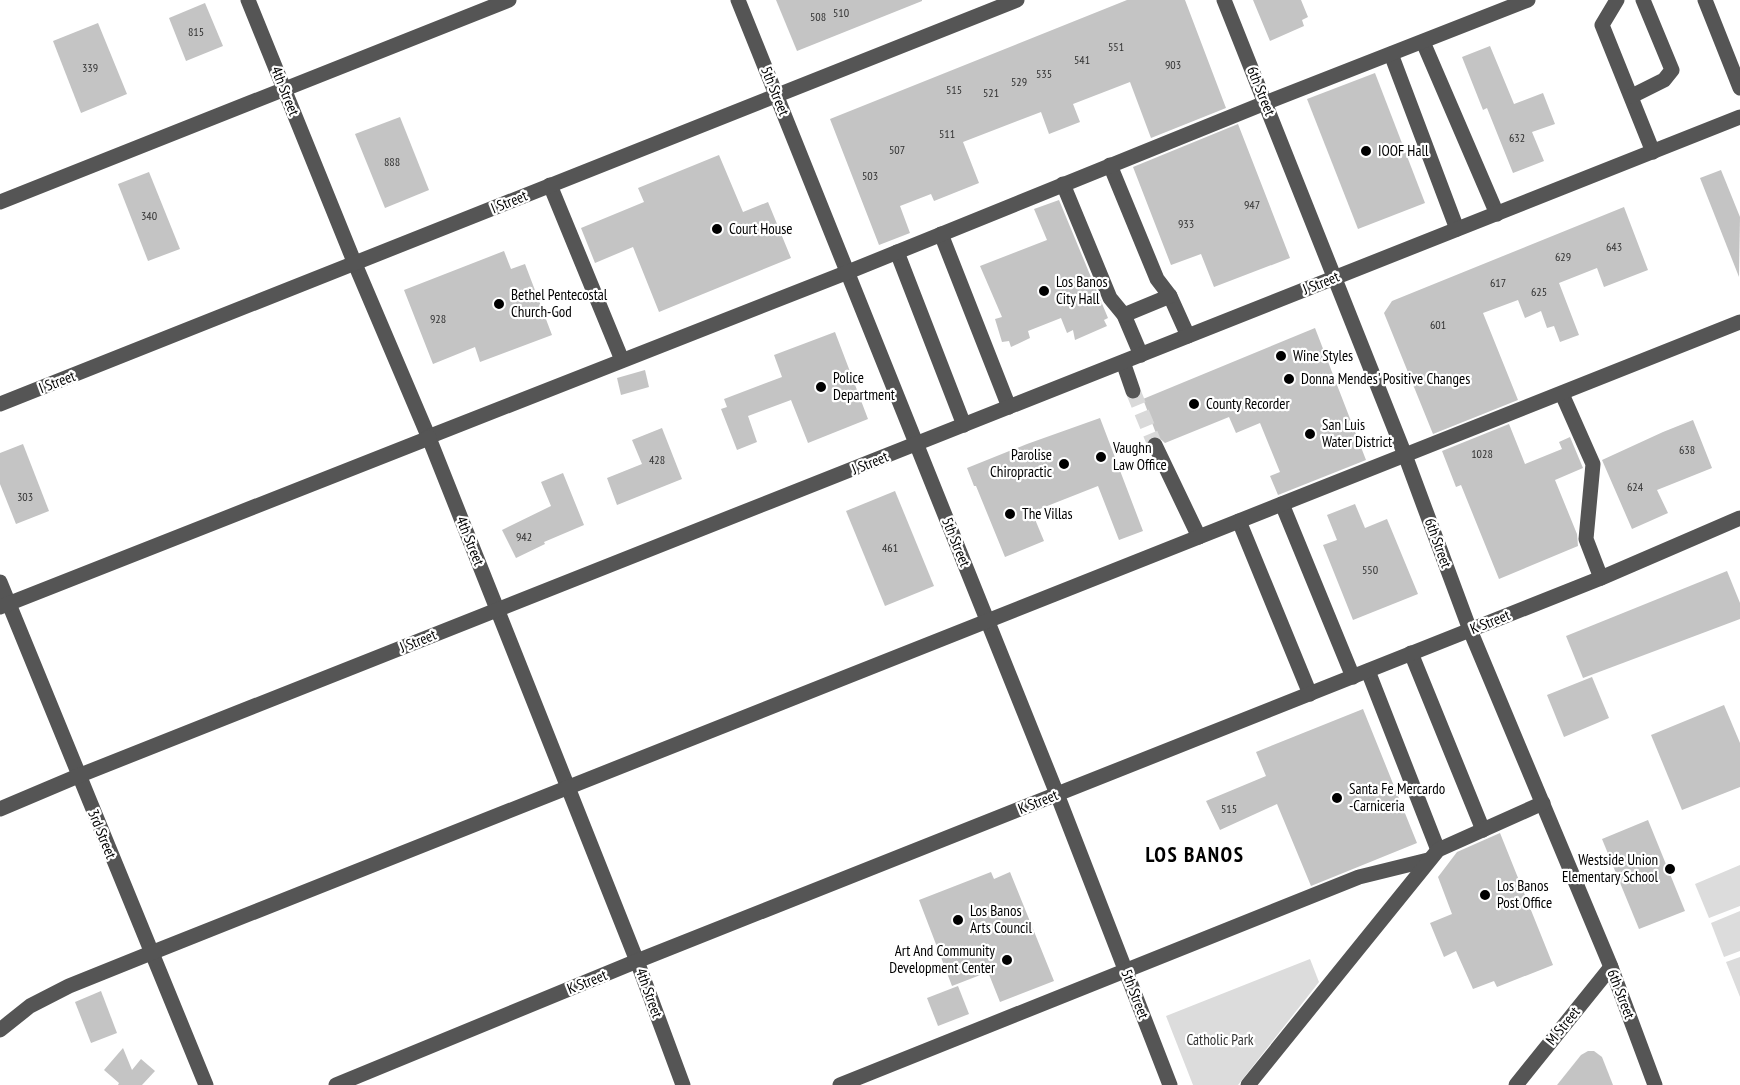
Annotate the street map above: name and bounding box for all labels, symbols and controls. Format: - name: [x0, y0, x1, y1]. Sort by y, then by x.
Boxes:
- house number: 510: [833, 5, 849, 20]
- house number: 508: [810, 9, 826, 24]
- house number: 815: [188, 24, 204, 39]
- house number: 551: [1108, 39, 1124, 54]
- house number: 541: [1074, 52, 1090, 67]
- house number: 903: [1165, 57, 1181, 72]
- house number: 339: [82, 60, 98, 75]
- street label: 4th Street: [267, 63, 304, 118]
- street label: 5th Street: [757, 63, 794, 118]
- street label: 6th Street: [1243, 63, 1280, 118]
- house number: 535: [1036, 66, 1052, 81]
- house number: 529: [1011, 74, 1027, 89]
- house number: 515: [946, 82, 962, 97]
- house number: 521: [983, 85, 999, 100]
- house number: 511: [939, 126, 955, 141]
- house number: 632: [1509, 130, 1525, 145]
- place label: IOOF Hall: [1378, 141, 1429, 160]
- house number: 507: [889, 142, 905, 157]
- marker: IOOF Hall: [1359, 144, 1373, 158]
- house number: 888: [384, 154, 400, 169]
- house number: 503: [862, 168, 878, 183]
- street label: I Street: [488, 186, 530, 217]
- house number: 947: [1244, 197, 1260, 212]
- house number: 340: [141, 208, 157, 223]
- house number: 933: [1178, 216, 1194, 231]
- place label: Court House: [729, 219, 793, 238]
- marker: Court House: [710, 222, 724, 236]
- house number: 643: [1606, 239, 1622, 254]
- house number: 629: [1555, 249, 1571, 264]
- street label: J Street: [1299, 267, 1342, 299]
- place label: Los Banos City Hall: [1056, 272, 1108, 308]
- house number: 617: [1490, 275, 1506, 290]
- marker: Los Banos City Hall: [1037, 284, 1051, 298]
- house number: 625: [1531, 284, 1547, 299]
- place label: Bethel Pentecostal Church-God: [511, 285, 608, 321]
- marker: Bethel Pentecostal Church-God: [492, 297, 506, 311]
- house number: 928: [430, 311, 446, 326]
- house number: 601: [1430, 317, 1446, 332]
- place label: Wine Styles: [1293, 346, 1353, 365]
- marker: Wine Styles: [1274, 349, 1288, 363]
- street label: I Street: [36, 366, 78, 397]
- place label: Police Department: [833, 368, 895, 404]
- place label: Donna Mendes' Positive Changes: [1301, 369, 1470, 388]
- marker: Donna Mendes' Positive Changes: [1282, 372, 1296, 386]
- marker: Police Department: [814, 380, 828, 394]
- place label: County Recorder: [1206, 394, 1291, 413]
- marker: County Recorder: [1187, 397, 1201, 411]
- place label: San Luis Water District: [1322, 415, 1392, 451]
- marker: San Luis Water District: [1303, 427, 1317, 441]
- place label: Vaughn Law Office: [1112, 438, 1167, 474]
- house number: 638: [1679, 442, 1695, 457]
- place label: Parolise Chiropractic: [990, 445, 1053, 481]
- house number: 1028: [1471, 446, 1493, 461]
- street label: J Street: [848, 447, 891, 479]
- marker: Vaughn Law Office: [1094, 450, 1108, 464]
- house number: 428: [649, 452, 665, 467]
- marker: Parolise Chiropractic: [1057, 457, 1071, 471]
- house number: 624: [1627, 479, 1644, 494]
- house number: 303: [17, 489, 33, 504]
- place label: The Villas: [1022, 504, 1073, 523]
- marker: The Villas: [1003, 507, 1017, 521]
- street label: 4th Street: [452, 513, 489, 568]
- street label: 5th Street: [938, 514, 975, 569]
- street label: 6th Street: [1421, 515, 1456, 570]
- house number: 942: [516, 529, 532, 544]
- house number: 461: [882, 540, 898, 555]
- house number: 550: [1362, 562, 1378, 577]
- street label: K Street: [1467, 605, 1513, 638]
- street label: J Street: [396, 625, 439, 657]
- place label: Santa Fe Mercardo -Carniceria: [1349, 779, 1445, 815]
- street label: K Street: [1015, 785, 1061, 818]
- marker: Santa Fe Mercardo -Carniceria: [1330, 791, 1344, 805]
- house number: 515: [1221, 801, 1237, 816]
- street label: 3rd Street: [84, 806, 121, 861]
- district label: LOS BANOS: [1146, 841, 1244, 868]
- place label: Westside Union Elementary School: [1562, 850, 1659, 886]
- marker: Westside Union Elementary School: [1663, 862, 1677, 876]
- place label: Los Banos Post Office: [1497, 876, 1552, 912]
- marker: Los Banos Post Office: [1478, 888, 1492, 902]
- place label: Los Banos Arts Council: [970, 901, 1033, 937]
- marker: Los Banos Arts Council: [951, 913, 965, 927]
- place label: Art And Community Development Center: [889, 941, 996, 977]
- marker: Art And Community Development Center: [1000, 953, 1014, 967]
- street label: K Street: [564, 965, 610, 998]
- street label: 4th Street: [632, 965, 667, 1020]
- street label: 5th Street: [1117, 966, 1154, 1021]
- street label: 6th Street: [1603, 966, 1640, 1021]
- street label: M Street: [1541, 1003, 1584, 1049]
- park label: Catholic Park: [1186, 1030, 1254, 1049]

